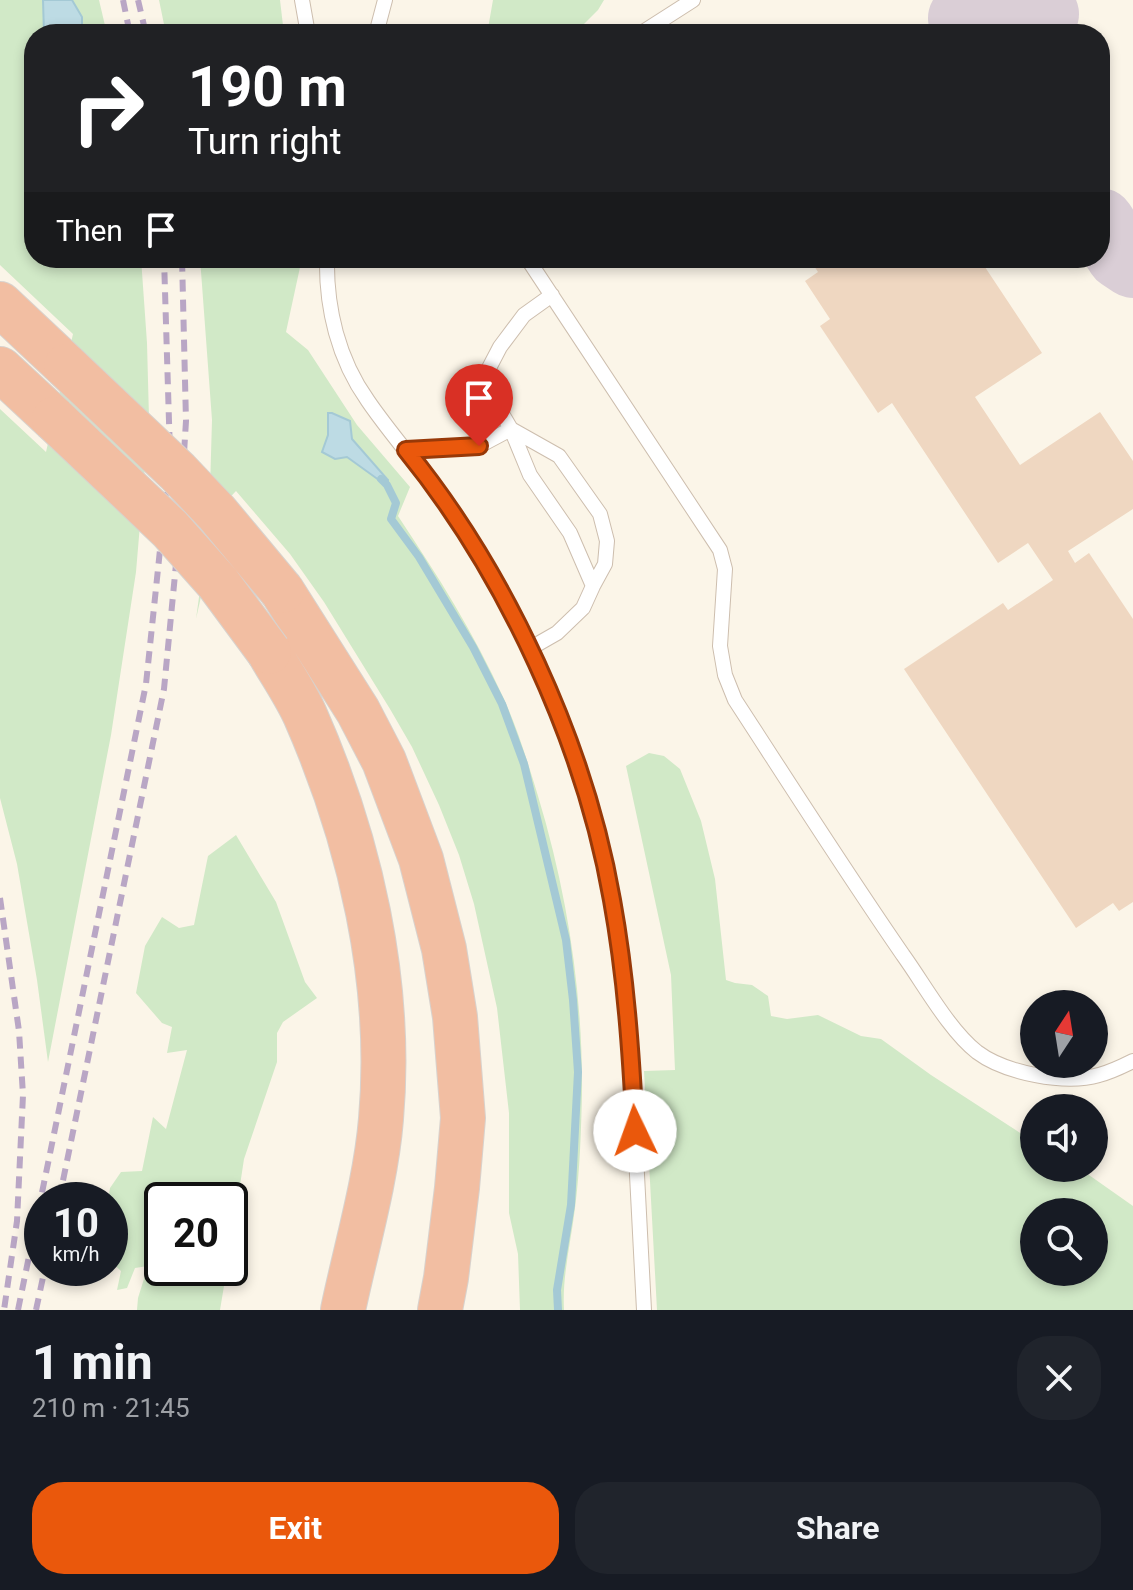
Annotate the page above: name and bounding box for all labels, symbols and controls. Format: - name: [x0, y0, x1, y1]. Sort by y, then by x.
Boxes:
- text: 190 m: [188, 54, 347, 120]
- icon: right: [56, 56, 160, 160]
- text: Turn right: [188, 121, 341, 163]
- icon: arrive: [139, 208, 183, 252]
- text: Then: [56, 213, 123, 248]
- pin: [445, 364, 513, 446]
- icon: arrive: [457, 376, 501, 420]
- north arrow: [1020, 990, 1108, 1078]
- map controls: [1020, 990, 1108, 1286]
- position arrow: [593, 1089, 677, 1173]
- button: sound: [1020, 1094, 1108, 1182]
- speed limit sign: 20: [144, 1182, 248, 1286]
- button: search: [1020, 1198, 1108, 1286]
- text: 10: [53, 1200, 99, 1247]
- text: km/h: [53, 1242, 99, 1266]
- text: 1 min: [32, 1334, 153, 1391]
- button: close: [1017, 1336, 1101, 1420]
- text: 210 m · 21:45: [32, 1393, 190, 1423]
- button: Exit: [32, 1482, 559, 1574]
- button: Share: [575, 1482, 1101, 1574]

